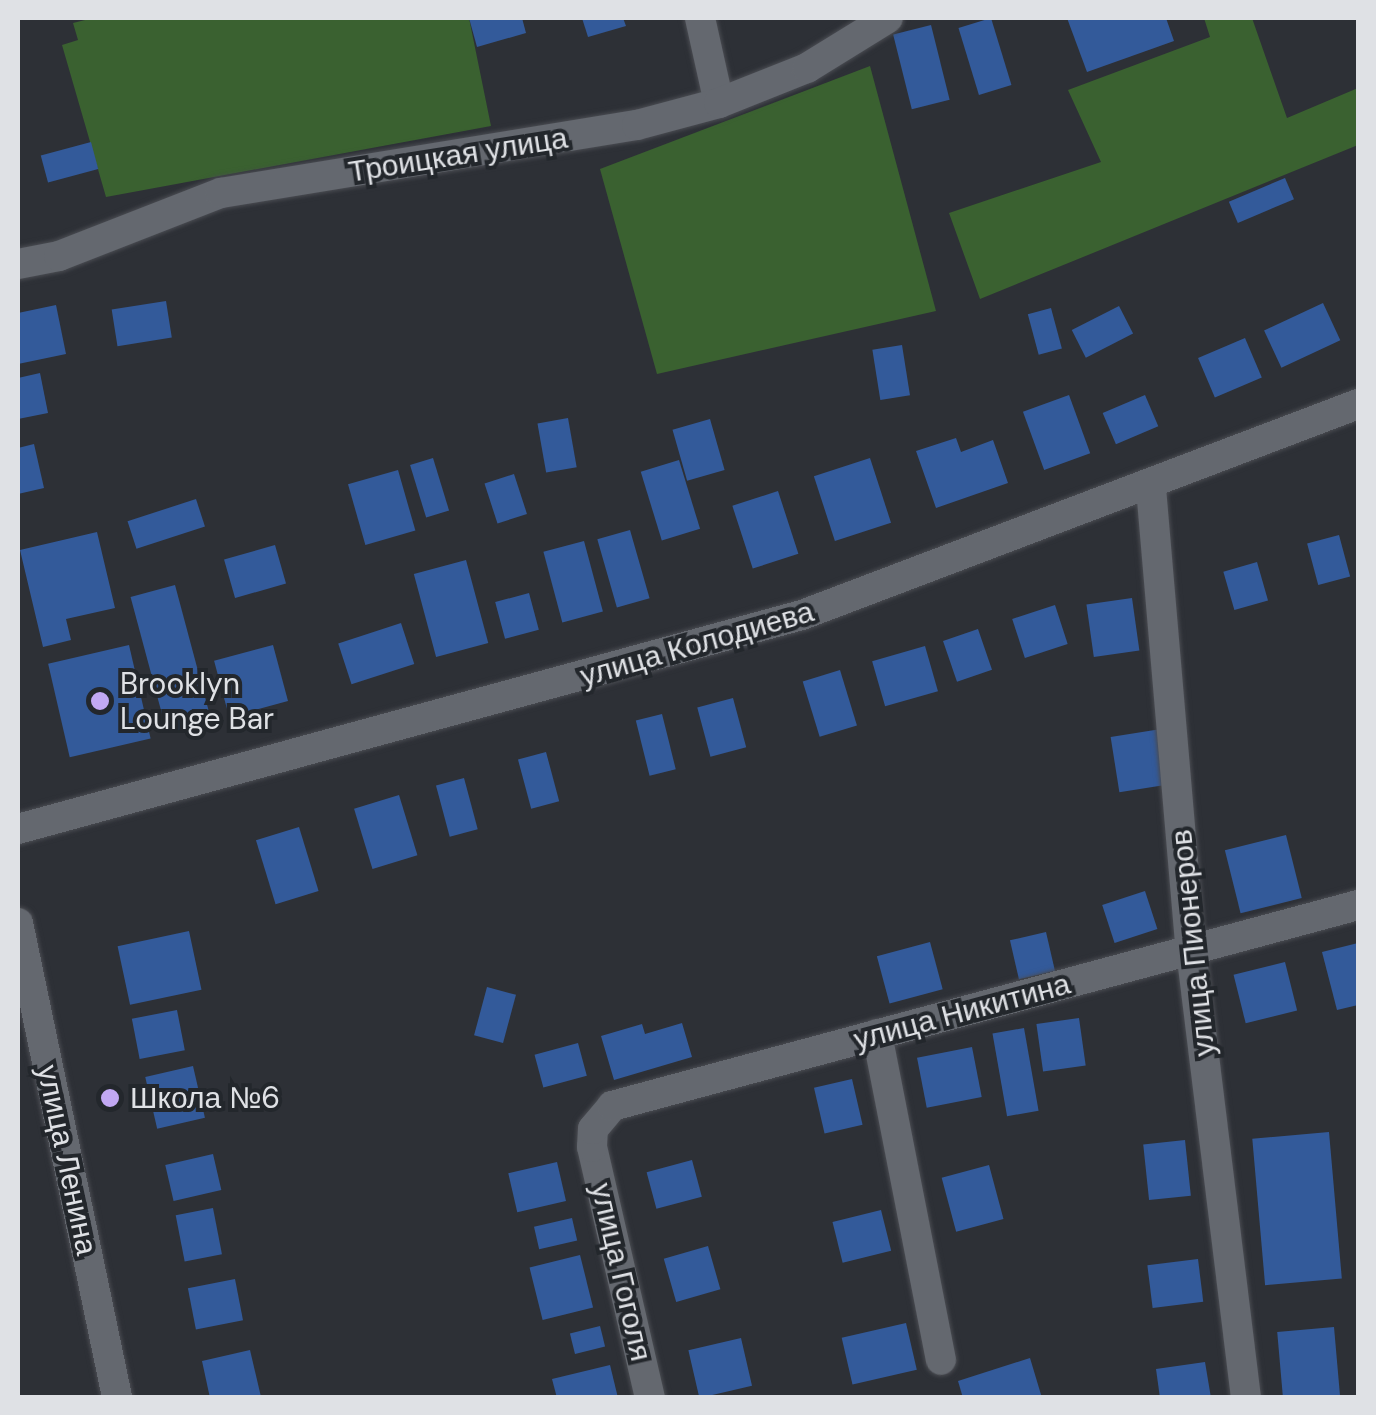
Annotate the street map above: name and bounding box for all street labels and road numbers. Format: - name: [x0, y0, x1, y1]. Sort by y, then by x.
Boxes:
- street label: Троицкая улица: [346, 120, 570, 190]
- street label: улица Колодиева: [576, 593, 818, 695]
- street label: улица Пионеров: [1163, 828, 1223, 1058]
- street label: улица Никитина: [850, 966, 1074, 1058]
- street label: улица Ленина: [29, 1062, 105, 1258]
- street label: улица Гоголя: [583, 1180, 659, 1364]

